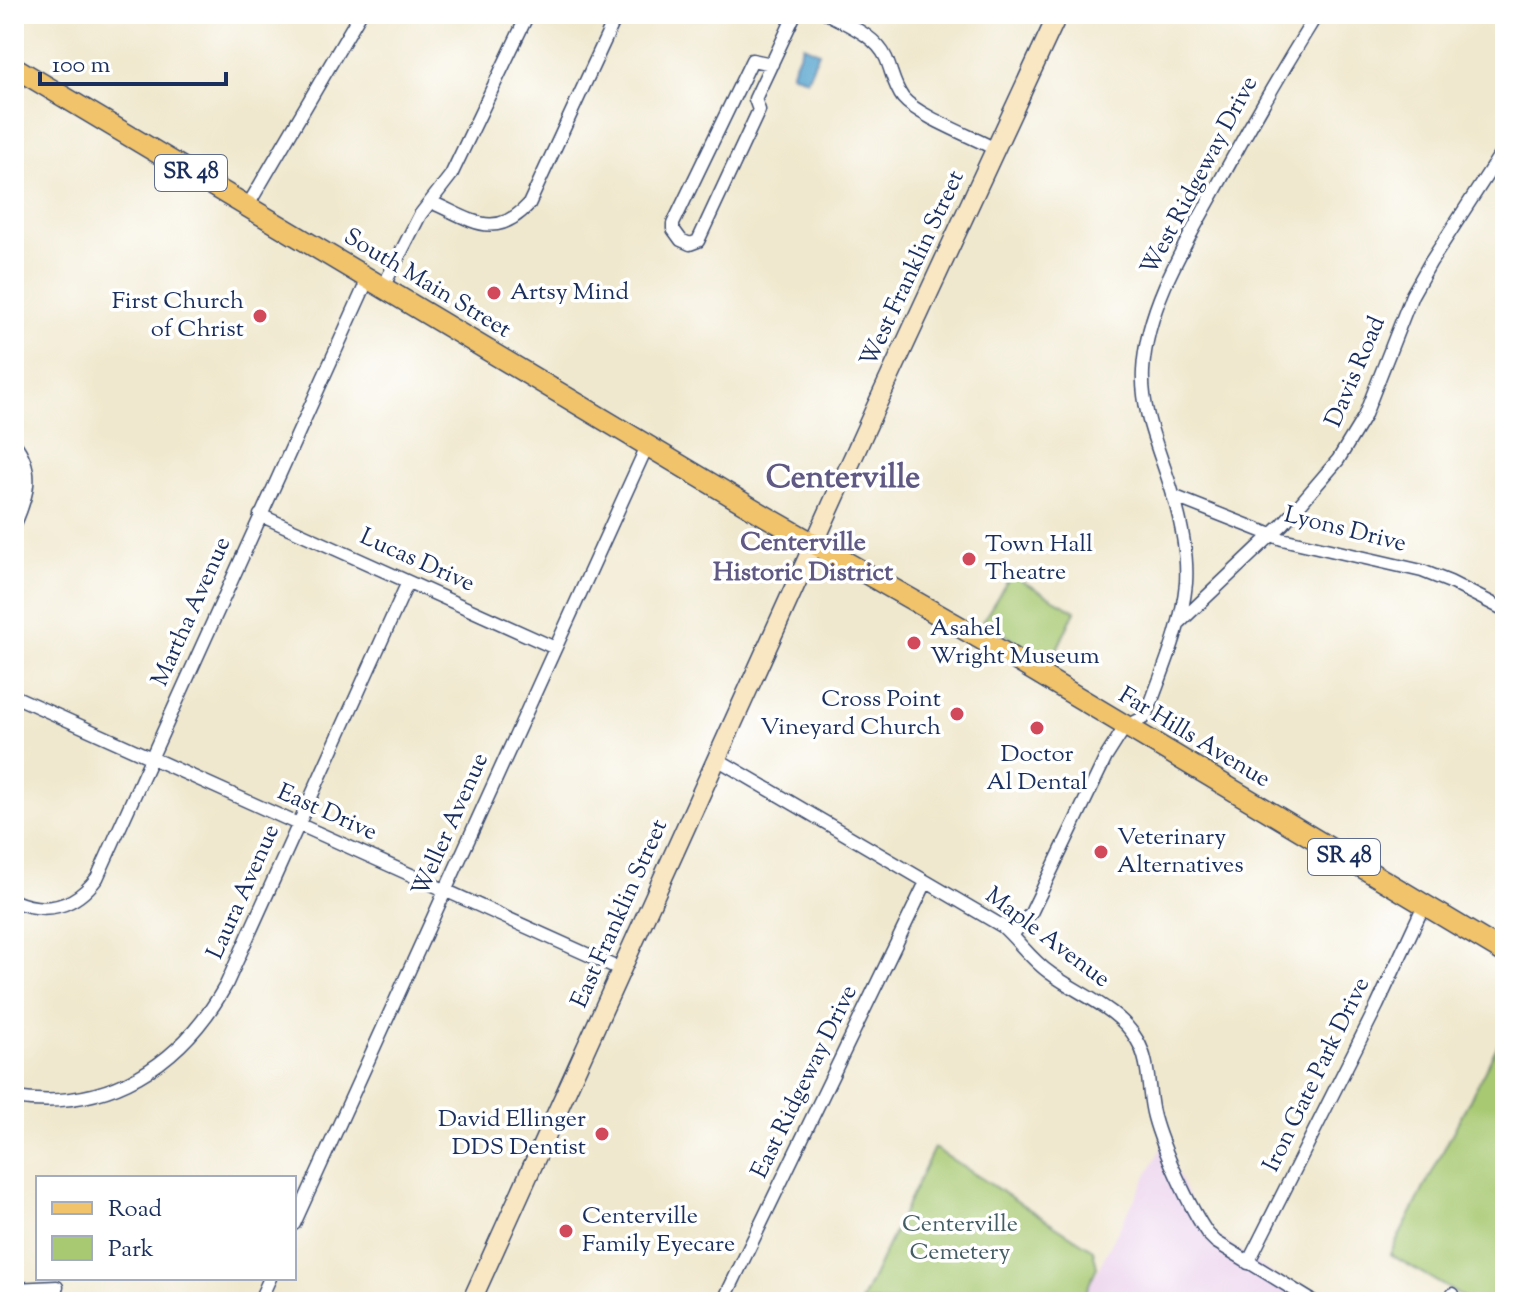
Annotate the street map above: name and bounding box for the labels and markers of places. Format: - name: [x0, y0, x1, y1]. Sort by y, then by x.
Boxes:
- place label: Artsy Mind: [510, 276, 630, 310]
- marker: Artsy Mind: [485, 284, 503, 302]
- place label: First Church of Christ: [112, 285, 244, 347]
- marker: First Church of Christ: [251, 307, 269, 325]
- place label: Town Hall Theatre: [985, 528, 1093, 590]
- marker: Town Hall Theatre: [960, 550, 978, 568]
- place label: Asahel Wright Museum: [930, 612, 1100, 674]
- marker: Asahel Wright Museum: [905, 634, 923, 652]
- place label: Cross Point Vineyard Church: [760, 683, 941, 745]
- marker: Cross Point Vineyard Church: [948, 705, 966, 723]
- marker: Doctor Al Dental: [1028, 719, 1046, 737]
- place label: Doctor Al Dental: [986, 738, 1088, 800]
- place label: Veterinary Alternatives: [1117, 821, 1244, 883]
- marker: Veterinary Alternatives: [1092, 843, 1110, 861]
- place label: David Ellinger DDS Dentist: [438, 1103, 586, 1165]
- marker: David Ellinger DDS Dentist: [593, 1125, 611, 1143]
- place label: Centerville Family Eyecare: [582, 1200, 735, 1262]
- marker: Centerville Family Eyecare: [557, 1222, 575, 1240]

